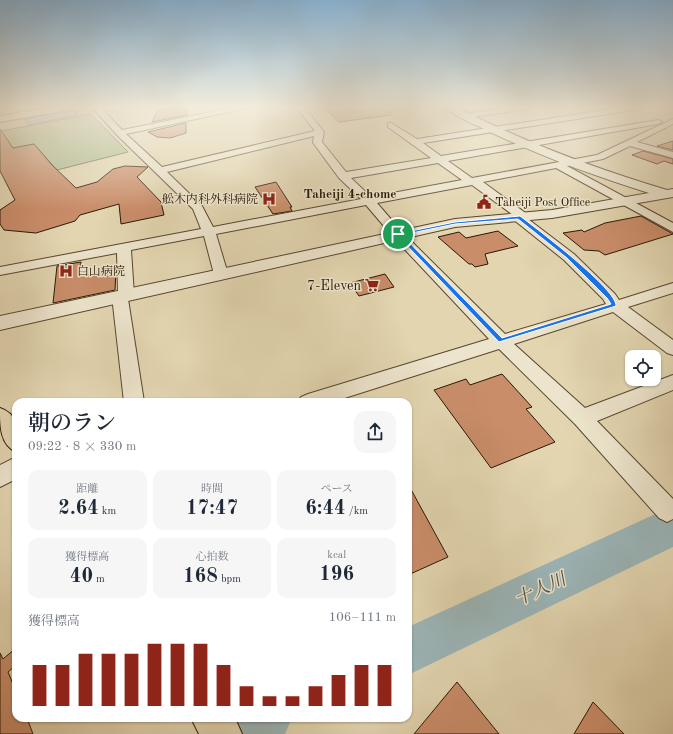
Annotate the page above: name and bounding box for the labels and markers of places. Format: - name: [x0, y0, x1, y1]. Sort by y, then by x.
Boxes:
- hospital icon: 舩木内科外科病院: [261, 191, 277, 207]
- place label: 舩木内科外科病院: [162, 192, 258, 206]
- public building icon: Taheiji Post Office: [476, 194, 492, 210]
- place label: Taheiji Post Office: [495, 197, 591, 209]
- pin: [381, 217, 415, 251]
- hospital icon: 白山病院: [58, 263, 74, 279]
- place label: 白山病院: [77, 264, 125, 278]
- supermarket icon: 7-Eleven: [364, 277, 380, 293]
- place label: 7-Eleven: [307, 279, 361, 293]

